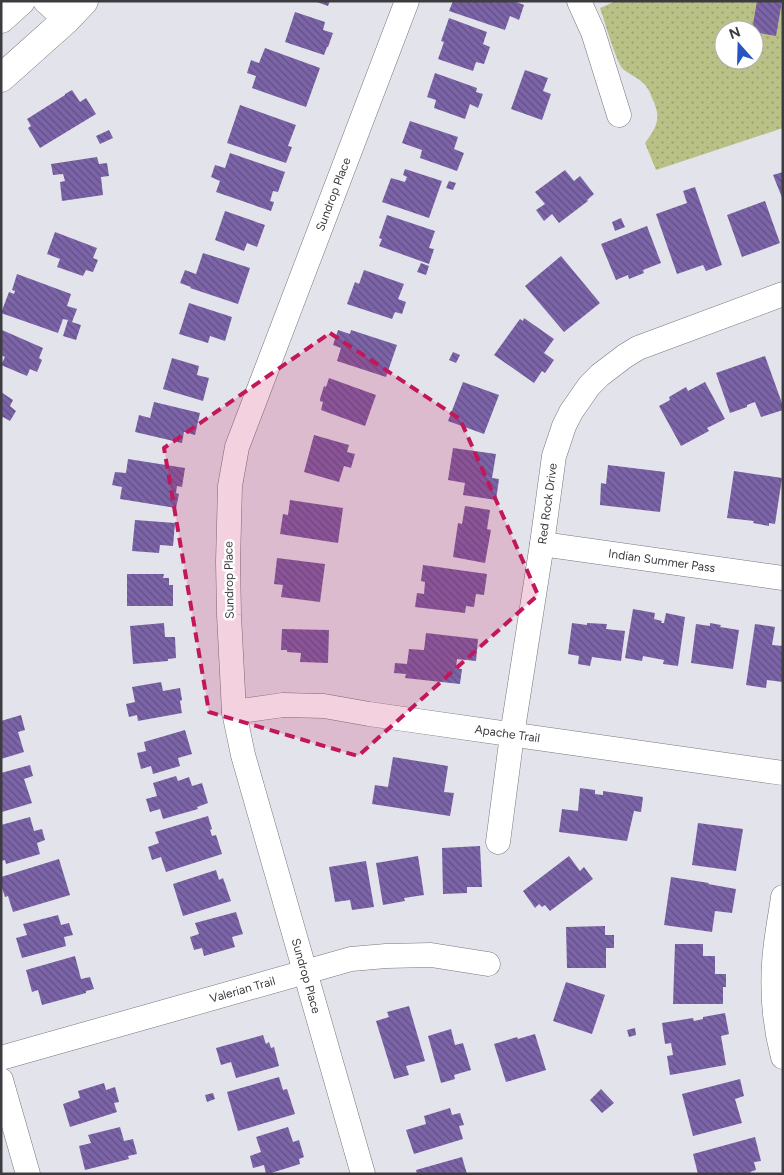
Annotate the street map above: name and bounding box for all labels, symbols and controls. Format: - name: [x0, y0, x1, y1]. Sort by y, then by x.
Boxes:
- north arrow: [714, 20, 764, 70]
- text: N: [727, 23, 743, 43]
- street label: Sundrop Place: [313, 155, 354, 233]
- street label: Red Rock Drive: [535, 462, 560, 545]
- street label: Sundrop Place: [221, 541, 237, 619]
- street label: Indian Summer Pass: [607, 546, 717, 575]
- street label: Apache Trail: [474, 722, 541, 745]
- street label: Sundrop Place: [289, 937, 324, 1016]
- street label: Valerian Trail: [208, 974, 277, 1006]

